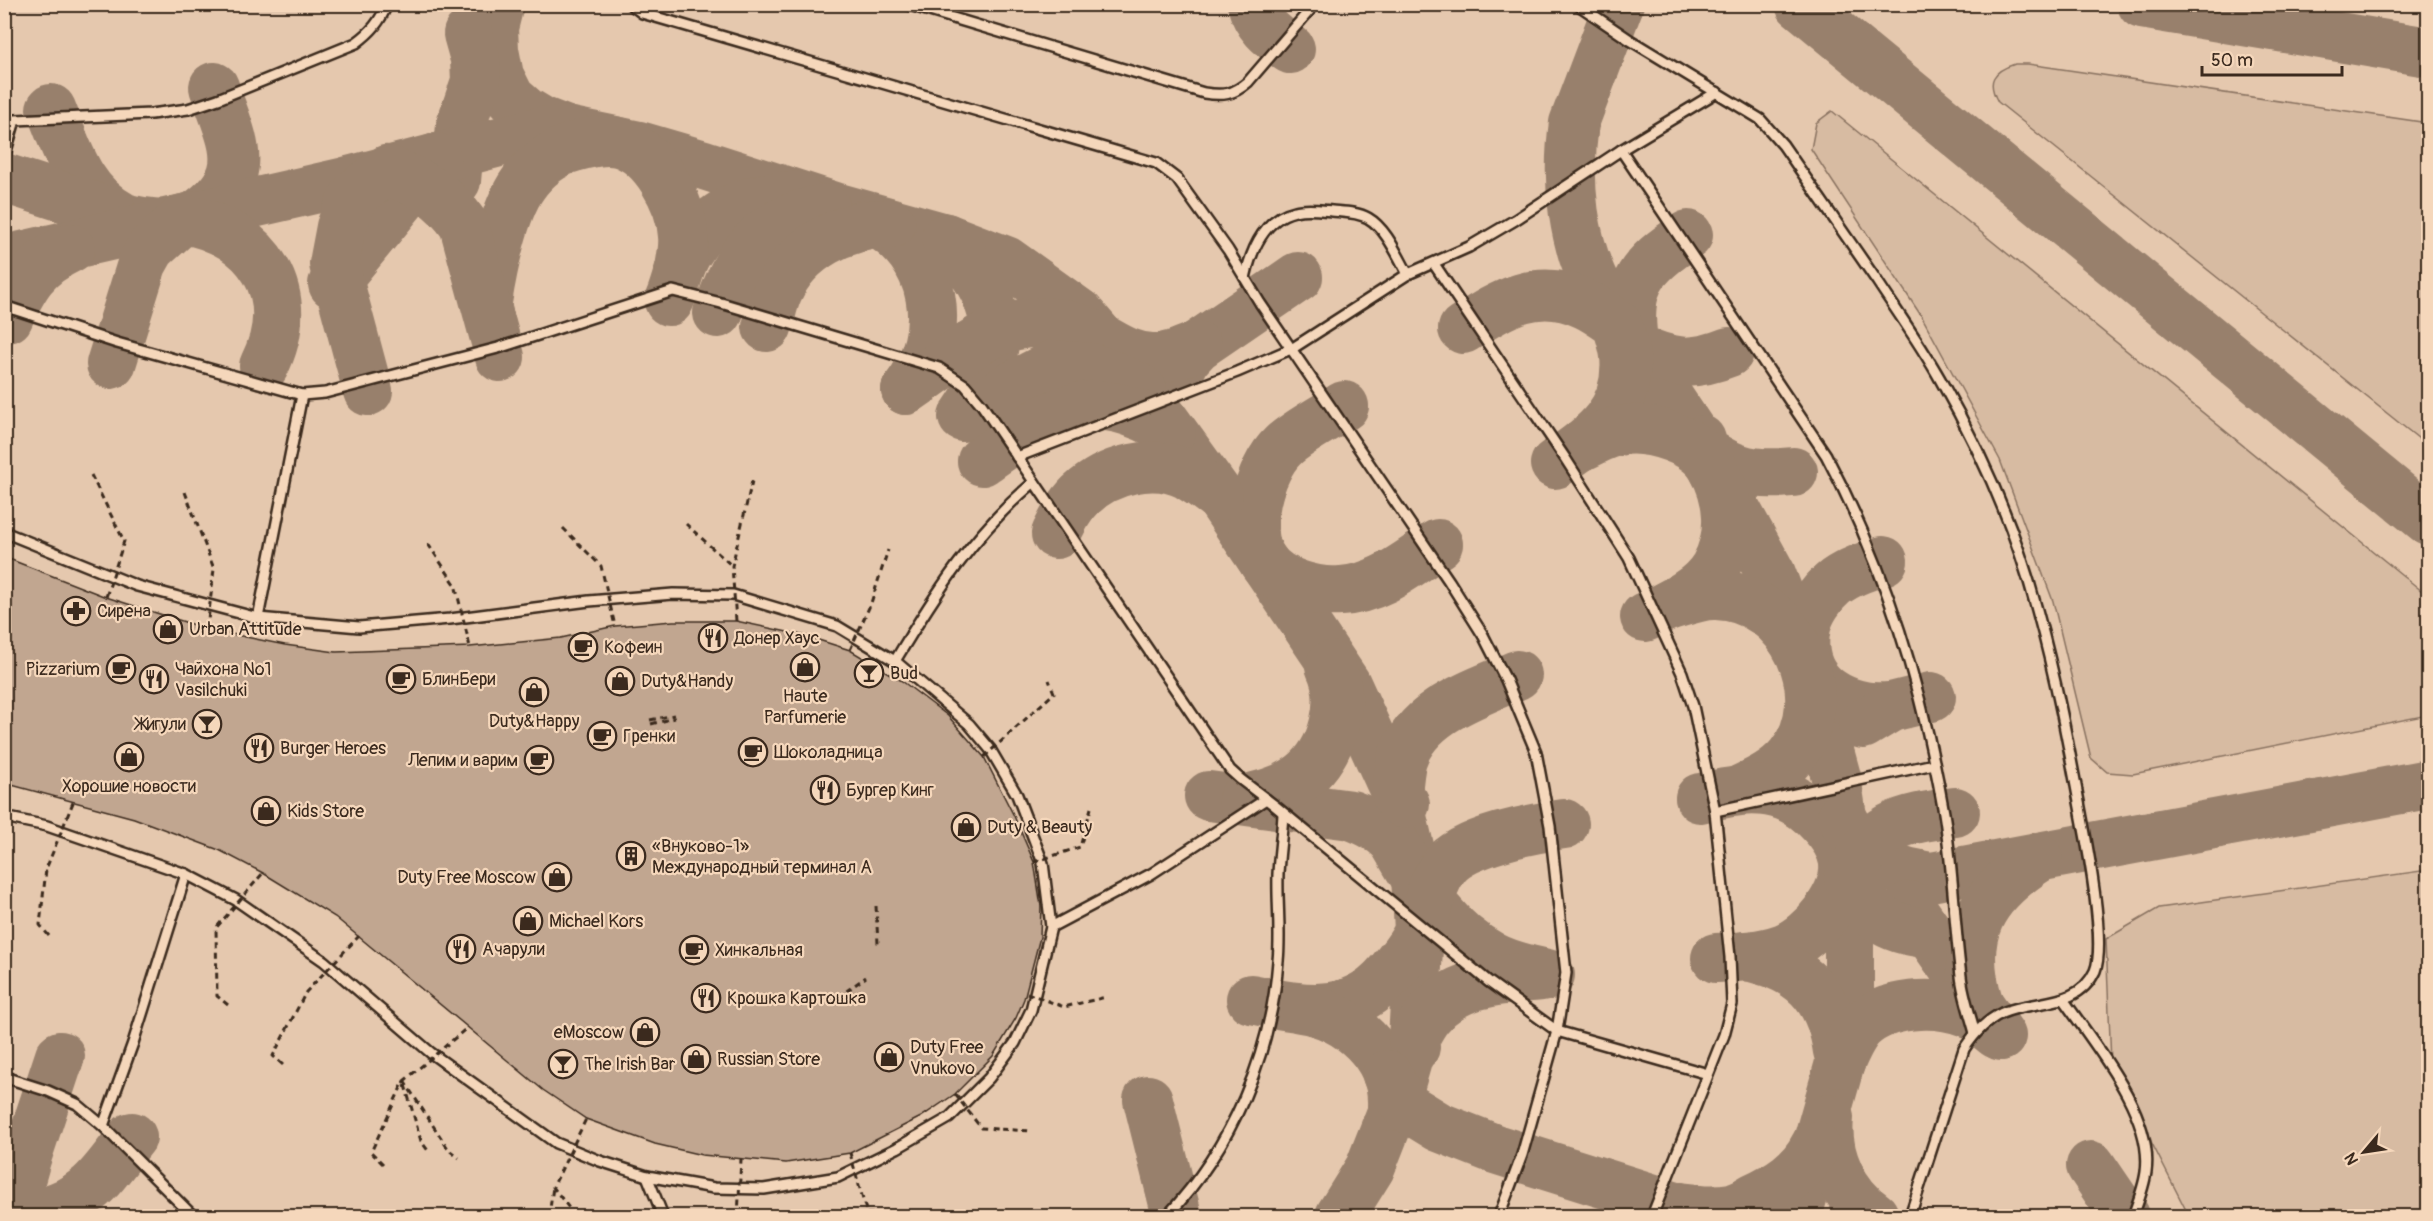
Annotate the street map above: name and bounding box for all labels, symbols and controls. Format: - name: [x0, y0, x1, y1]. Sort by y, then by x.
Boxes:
- scale bar: [2202, 39, 2342, 77]
- text: 50 m: [2211, 49, 2253, 72]
- pharmacy icon: Сирена: [60, 595, 92, 627]
- place label: Сирена: [97, 600, 151, 623]
- shop icon: Urban Attitude: [152, 613, 184, 645]
- place label: Urban Attitude: [189, 618, 302, 641]
- restaurant icon: Донер Хаус: [697, 622, 729, 654]
- place label: Донер Хаус: [733, 627, 820, 650]
- cafe icon: Кофеин: [567, 631, 599, 663]
- place label: Кофеин: [604, 636, 663, 659]
- shop icon: Haute Parfumerie: [789, 651, 821, 683]
- cafe icon: Pizzarium: [105, 653, 137, 685]
- bar icon: Bud: [853, 657, 885, 689]
- place label: Pizzarium: [26, 658, 100, 681]
- place label: Чайхона №1 Vasilchuki: [175, 658, 272, 702]
- place label: Bud: [890, 662, 918, 685]
- restaurant icon: Чайхона №1 Vasilchuki: [138, 663, 170, 695]
- cafe icon: БлинБери: [385, 663, 417, 695]
- shop icon: Duty&Handy: [604, 665, 636, 697]
- place label: БлинБери: [422, 668, 495, 691]
- place label: Duty&Handy: [641, 670, 733, 693]
- shop icon: Duty&Happy: [518, 676, 550, 708]
- place label: Haute Parfumerie: [764, 685, 846, 729]
- bar icon: Жигули: [191, 708, 223, 740]
- place label: Duty&Happy: [489, 710, 580, 733]
- place label: Жигули: [133, 713, 186, 736]
- cafe icon: Гренки: [586, 720, 618, 752]
- place label: Гренки: [623, 725, 675, 748]
- restaurant icon: Burger Heroes: [243, 732, 275, 764]
- cafe icon: Шоколадница: [737, 736, 769, 768]
- place label: Burger Heroes: [280, 737, 386, 760]
- shop icon: Хорошие новости: [113, 741, 145, 773]
- place label: Шоколадница: [774, 741, 883, 764]
- cafe icon: Лепим и варим: [523, 744, 555, 776]
- place label: Лепим и варим: [407, 749, 518, 772]
- restaurant icon: Бургер Кинг: [809, 774, 841, 806]
- place label: Хорошие новости: [62, 775, 196, 798]
- place label: Бургер Кинг: [846, 779, 934, 802]
- shop icon: Kids Store: [250, 795, 282, 827]
- place label: Kids Store: [287, 800, 364, 823]
- shop icon: Duty & Beauty: [950, 811, 982, 843]
- place label: Duty & Beauty: [987, 816, 1092, 839]
- place label: «Внуково-1» Международный терминал А: [652, 835, 872, 879]
- building icon: «Внуково-1» Международный терминал А: [615, 840, 647, 872]
- shop icon: Duty Free Moscow: [541, 861, 573, 893]
- place label: Duty Free Moscow: [397, 866, 536, 889]
- shop icon: Michael Kors: [512, 905, 544, 937]
- place label: Michael Kors: [549, 910, 643, 933]
- restaurant icon: Ачарули: [445, 933, 477, 965]
- cafe icon: Хинкальная: [678, 934, 710, 966]
- place label: Ачарули: [482, 938, 545, 961]
- place label: Хинкальная: [715, 939, 803, 962]
- restaurant icon: Крошка Картошка: [690, 982, 722, 1014]
- place label: Крошка Картошка: [727, 987, 866, 1010]
- shop icon: eMoscow: [629, 1016, 661, 1048]
- place label: eMoscow: [554, 1021, 624, 1044]
- place label: Duty Free Vnukovo: [910, 1036, 984, 1080]
- shop icon: Duty Free Vnukovo: [873, 1041, 905, 1073]
- shop icon: Russian Store: [680, 1043, 712, 1075]
- bar icon: The Irish Bar: [547, 1048, 579, 1080]
- place label: Russian Store: [717, 1048, 820, 1071]
- place label: The Irish Bar: [584, 1053, 676, 1076]
- north arrow: [2334, 1122, 2394, 1182]
- text: N: [2340, 1149, 2363, 1168]

